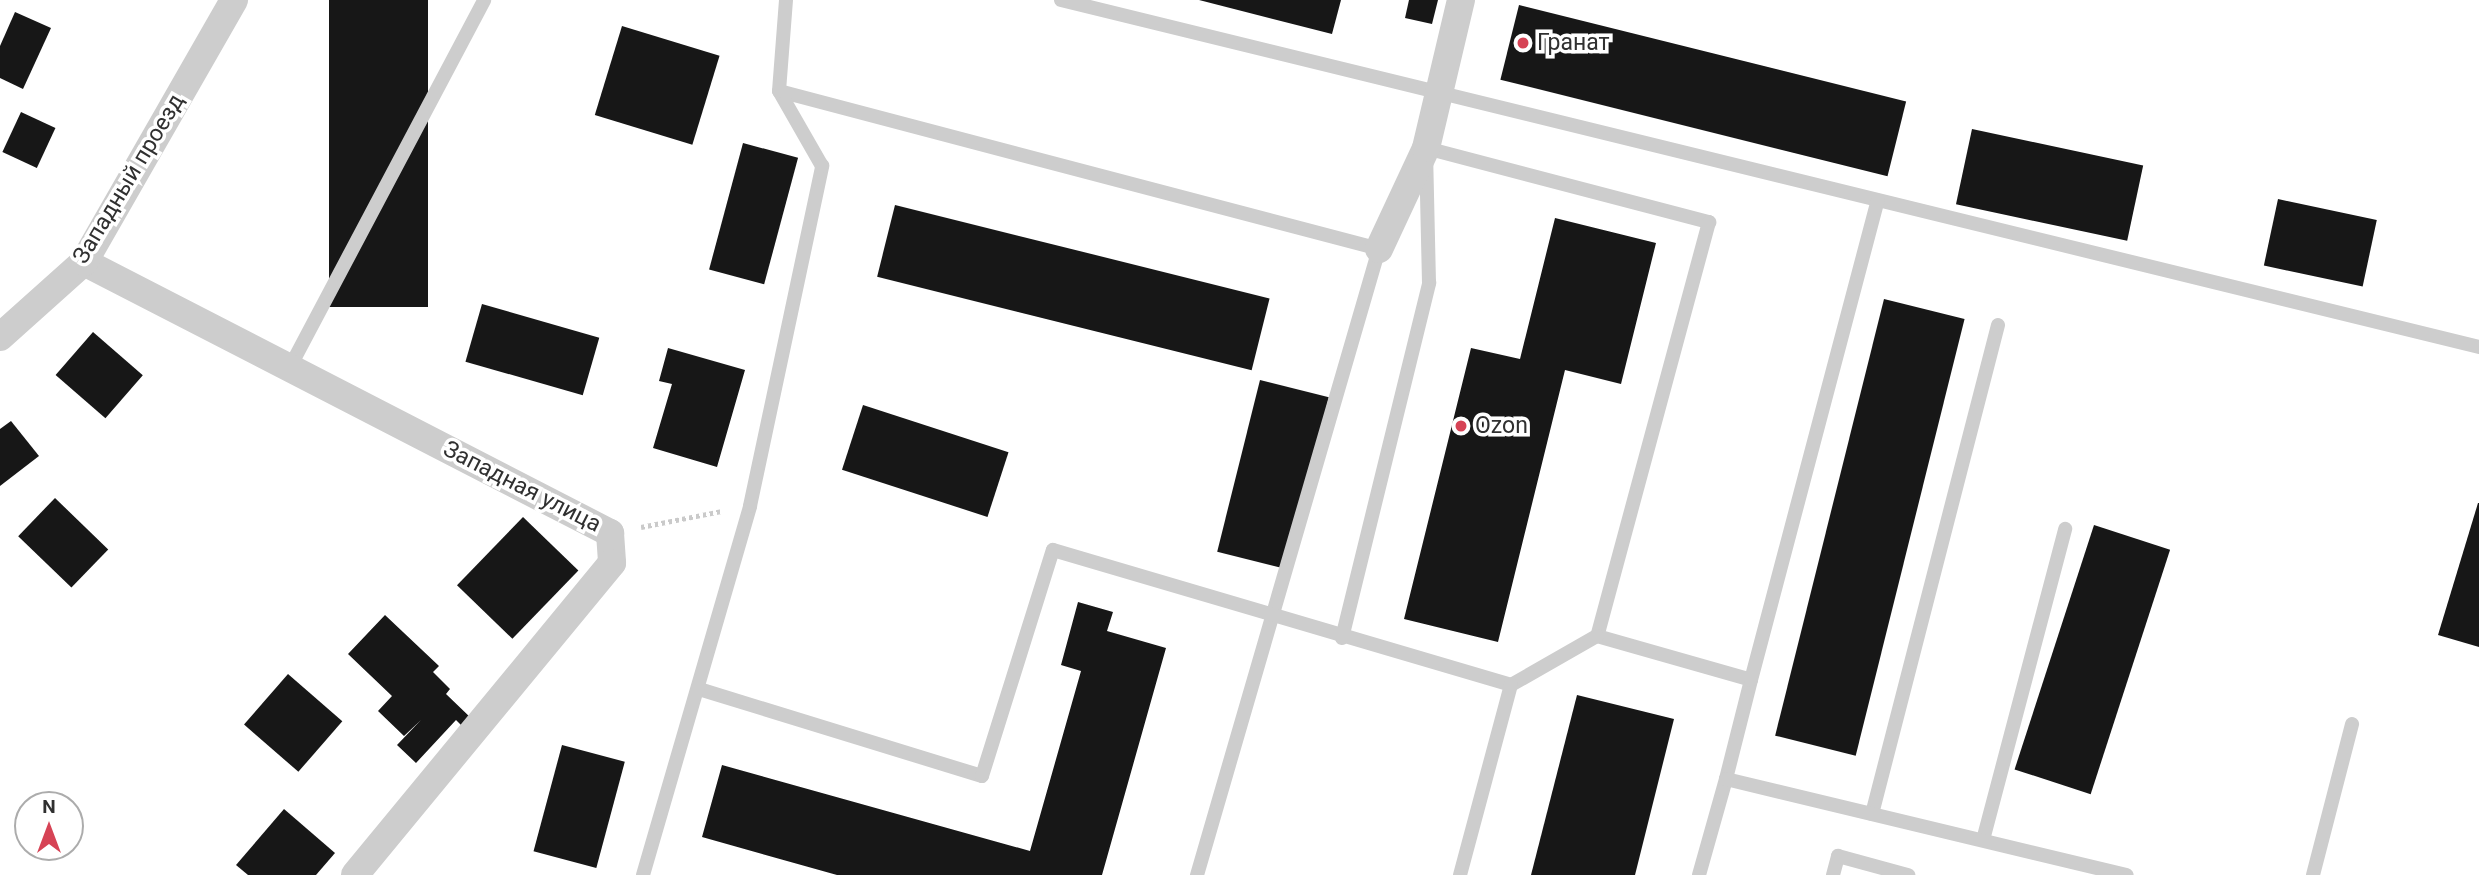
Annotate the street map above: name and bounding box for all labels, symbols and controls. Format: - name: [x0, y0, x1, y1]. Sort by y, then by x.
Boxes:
- place label: Гранат: [1537, 29, 1610, 57]
- marker: Гранат: [1515, 35, 1531, 51]
- street label: Западный проезд: [67, 89, 191, 269]
- place label: Ozon: [1475, 412, 1528, 440]
- marker: Ozon: [1453, 418, 1469, 434]
- street label: Западная улица: [439, 435, 605, 539]
- north arrow: [14, 791, 84, 861]
- text: N: [42, 795, 56, 818]

